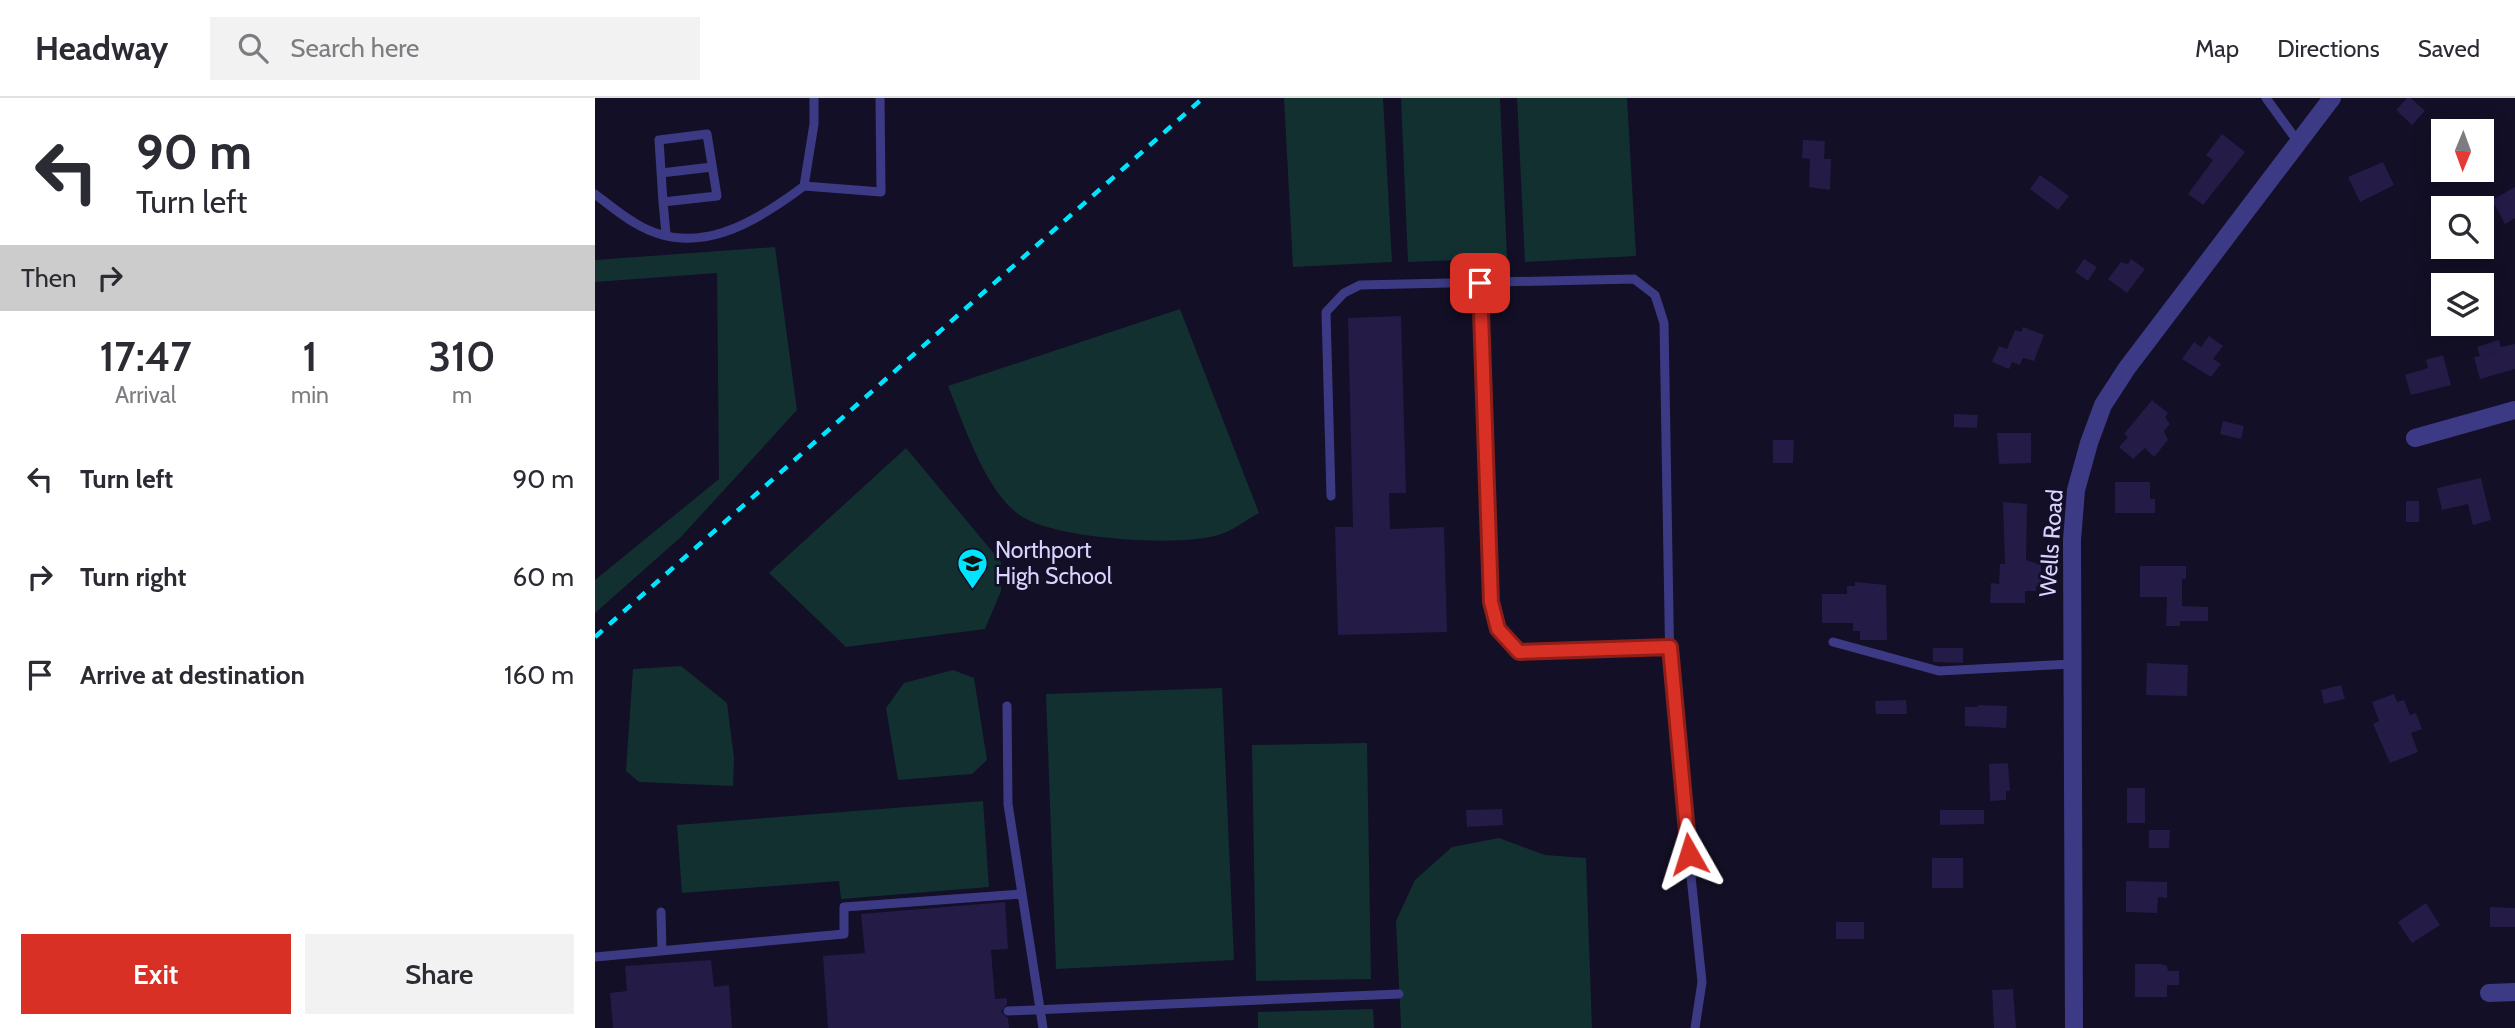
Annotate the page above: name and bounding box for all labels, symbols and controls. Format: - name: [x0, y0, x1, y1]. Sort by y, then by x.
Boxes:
- search box: [210, 17, 700, 80]
- text: Headway: [35, 28, 168, 68]
- icon: search: [234, 29, 272, 67]
- text: Search here: [290, 32, 419, 64]
- text: Map: [2195, 34, 2239, 63]
- text: Directions: [2277, 34, 2380, 63]
- text: Saved: [2418, 34, 2480, 63]
- north arrow: [2431, 119, 2494, 182]
- map controls: [2431, 119, 2494, 336]
- text: 90 m: [136, 122, 252, 181]
- icon: left: [21, 126, 112, 217]
- text: Turn left: [136, 182, 247, 221]
- button: search: [2431, 196, 2494, 259]
- pin: [1450, 253, 1510, 313]
- icon: right: [91, 259, 129, 297]
- text: Then: [21, 262, 77, 294]
- icon: arrive: [1461, 264, 1499, 302]
- button: layers: [2431, 273, 2494, 336]
- text: 17:47: [100, 330, 192, 382]
- text: 1: [303, 330, 317, 382]
- text: 310: [428, 330, 495, 382]
- text: Arrival: [115, 381, 176, 409]
- text: min: [291, 381, 329, 409]
- text: m: [452, 381, 472, 409]
- icon: left: [21, 460, 59, 498]
- text: Turn left: [80, 463, 173, 495]
- text: 90 m: [512, 463, 574, 495]
- street label: Wells Road: [2033, 488, 2069, 598]
- place label: Northport High School: [995, 536, 1113, 590]
- school or university icon: Northport High School: [955, 546, 989, 590]
- icon: right: [21, 558, 59, 596]
- text: Turn right: [80, 561, 186, 593]
- text: 60 m: [512, 561, 574, 593]
- icon: arrive: [21, 656, 59, 694]
- text: Arrive at destination: [80, 659, 305, 691]
- text: 160 m: [504, 659, 574, 691]
- position arrow: [1652, 817, 1726, 891]
- button: Exit: [21, 934, 291, 1014]
- button: Share: [305, 934, 574, 1014]

